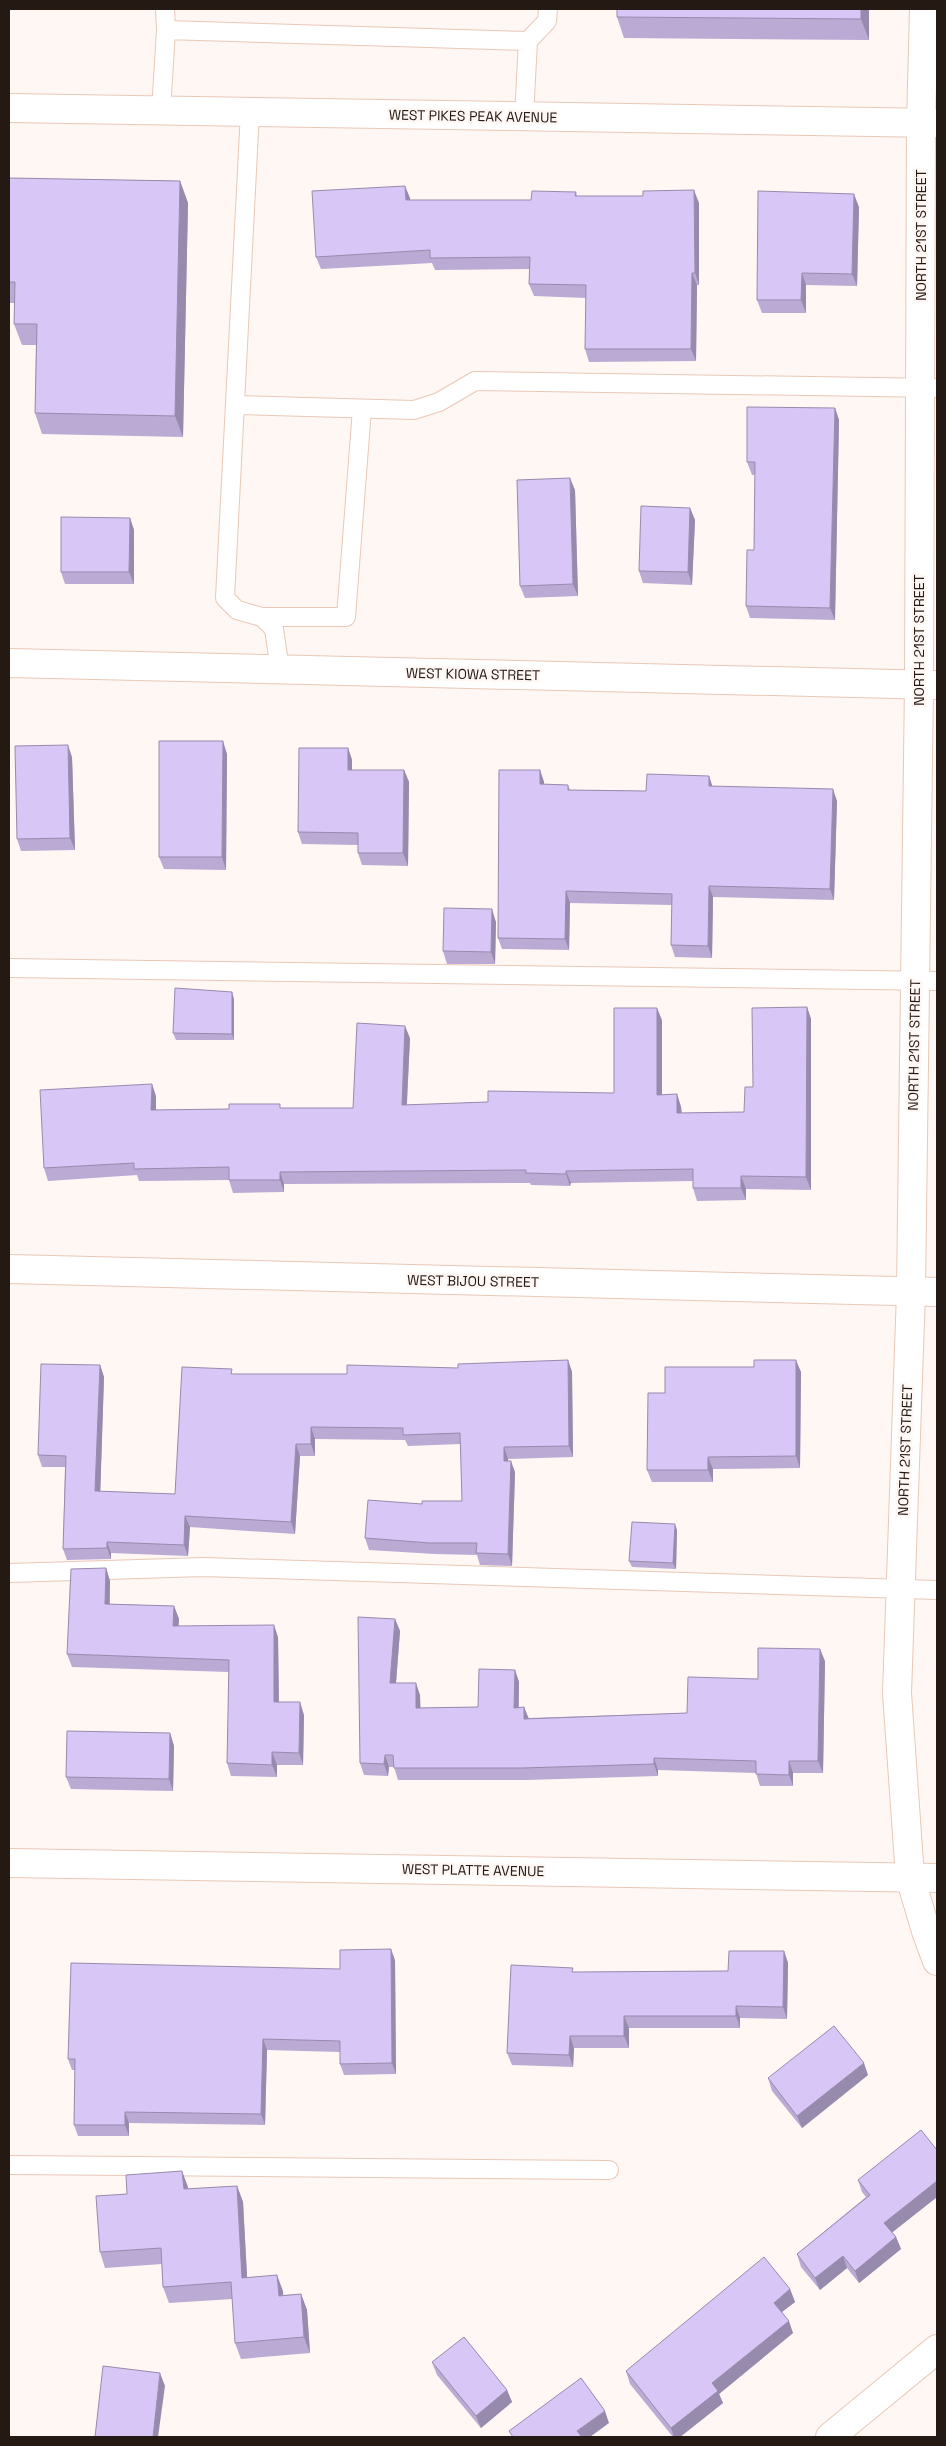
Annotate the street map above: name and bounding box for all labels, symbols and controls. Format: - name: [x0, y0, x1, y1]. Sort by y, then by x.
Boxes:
- street label: WEST PIKES PEAK AVENUE: [389, 106, 557, 126]
- street label: NORTH 21ST STREET: [912, 169, 930, 301]
- street label: NORTH 21ST STREET: [910, 574, 928, 706]
- street label: WEST KIOWA STREET: [406, 664, 540, 684]
- street label: NORTH 21ST STREET: [904, 979, 924, 1111]
- street label: WEST BIJOU STREET: [407, 1271, 539, 1291]
- street label: NORTH 21ST STREET: [894, 1384, 916, 1516]
- street label: WEST PLATTE AVENUE: [402, 1860, 545, 1880]

